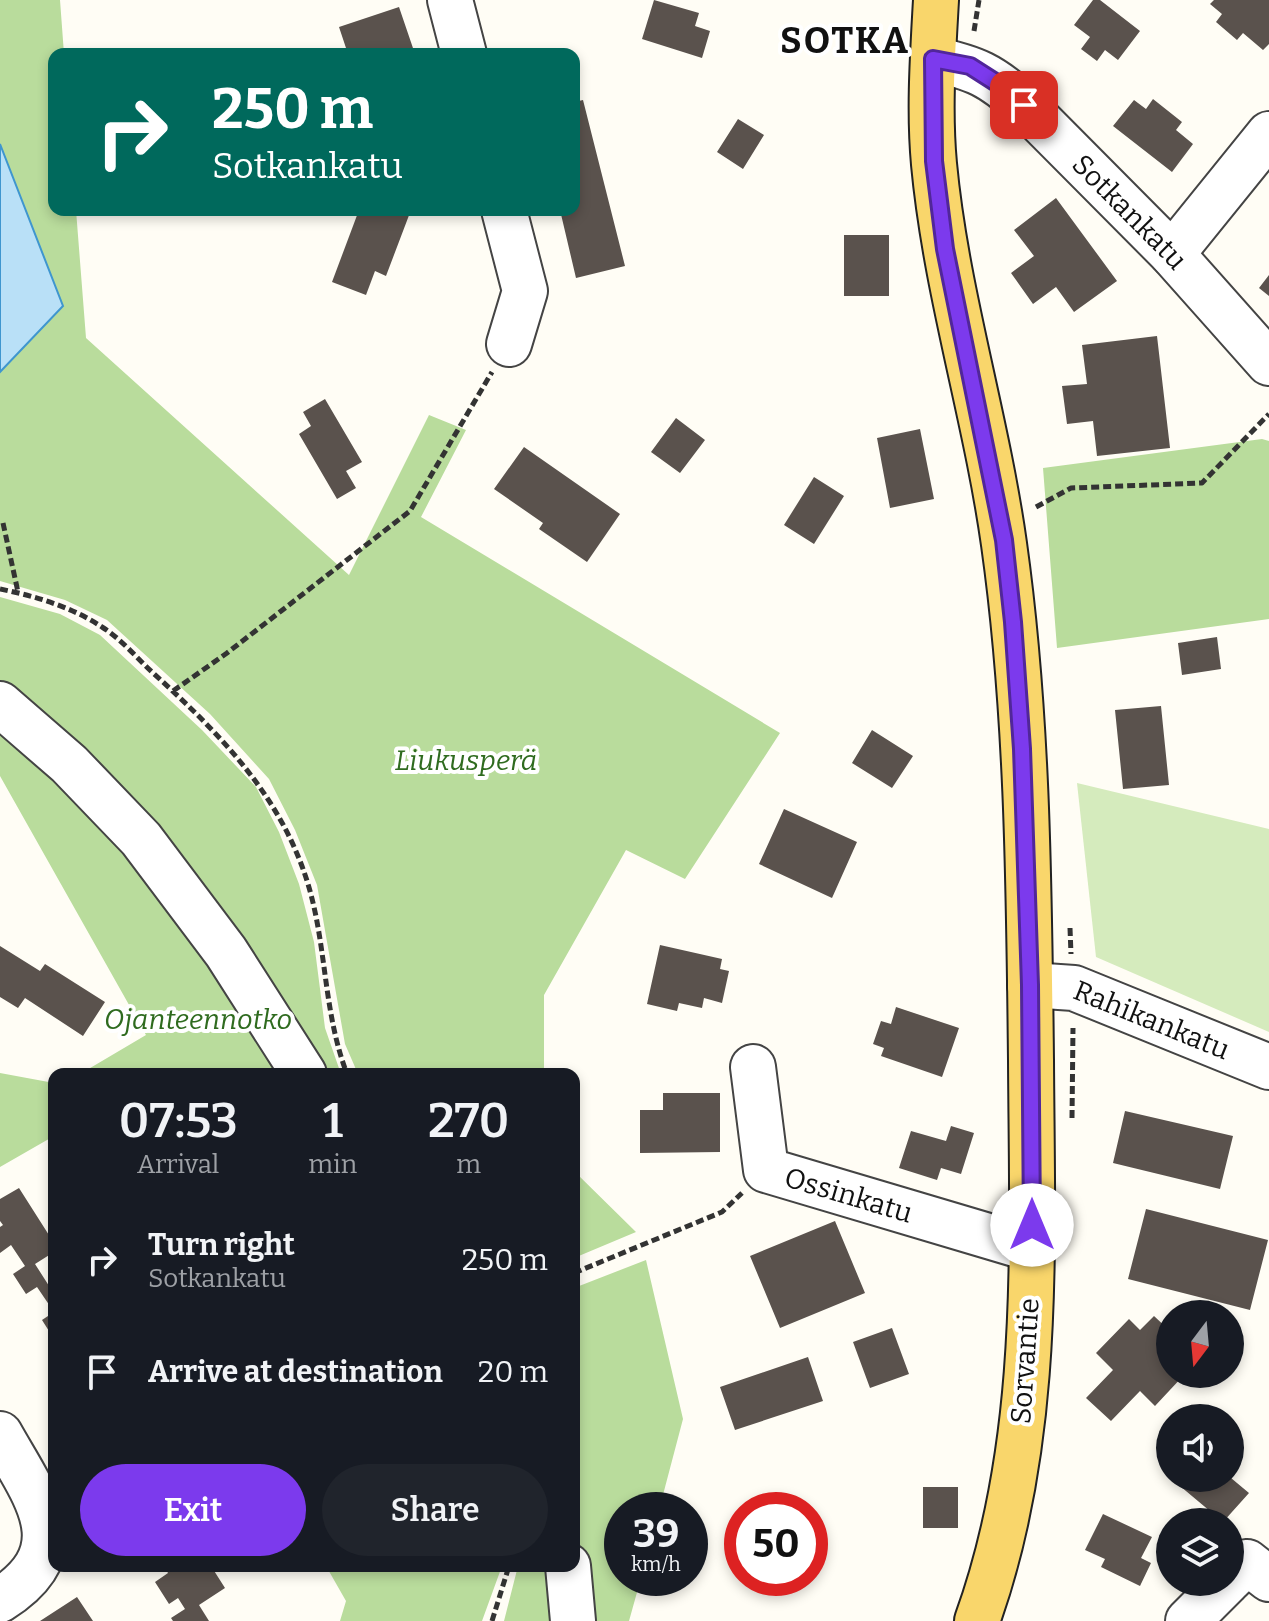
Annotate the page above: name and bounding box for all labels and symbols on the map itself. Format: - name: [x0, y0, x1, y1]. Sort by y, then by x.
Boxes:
- district label: SOTKA: [780, 19, 910, 63]
- pin: [990, 71, 1058, 139]
- street label: Sotkankatu: [1066, 147, 1194, 276]
- park label: Liukusperä: [395, 744, 537, 777]
- street label: Rahikankatu: [1069, 973, 1234, 1066]
- park label: Ojanteennotko: [104, 1003, 292, 1036]
- street label: Ossinkatu: [781, 1160, 916, 1229]
- position arrow: [990, 1183, 1074, 1267]
- street label: Sorvantie: [1004, 1297, 1046, 1425]
- north arrow: [1156, 1300, 1244, 1388]
- speed limit sign: 50: [724, 1492, 828, 1596]

